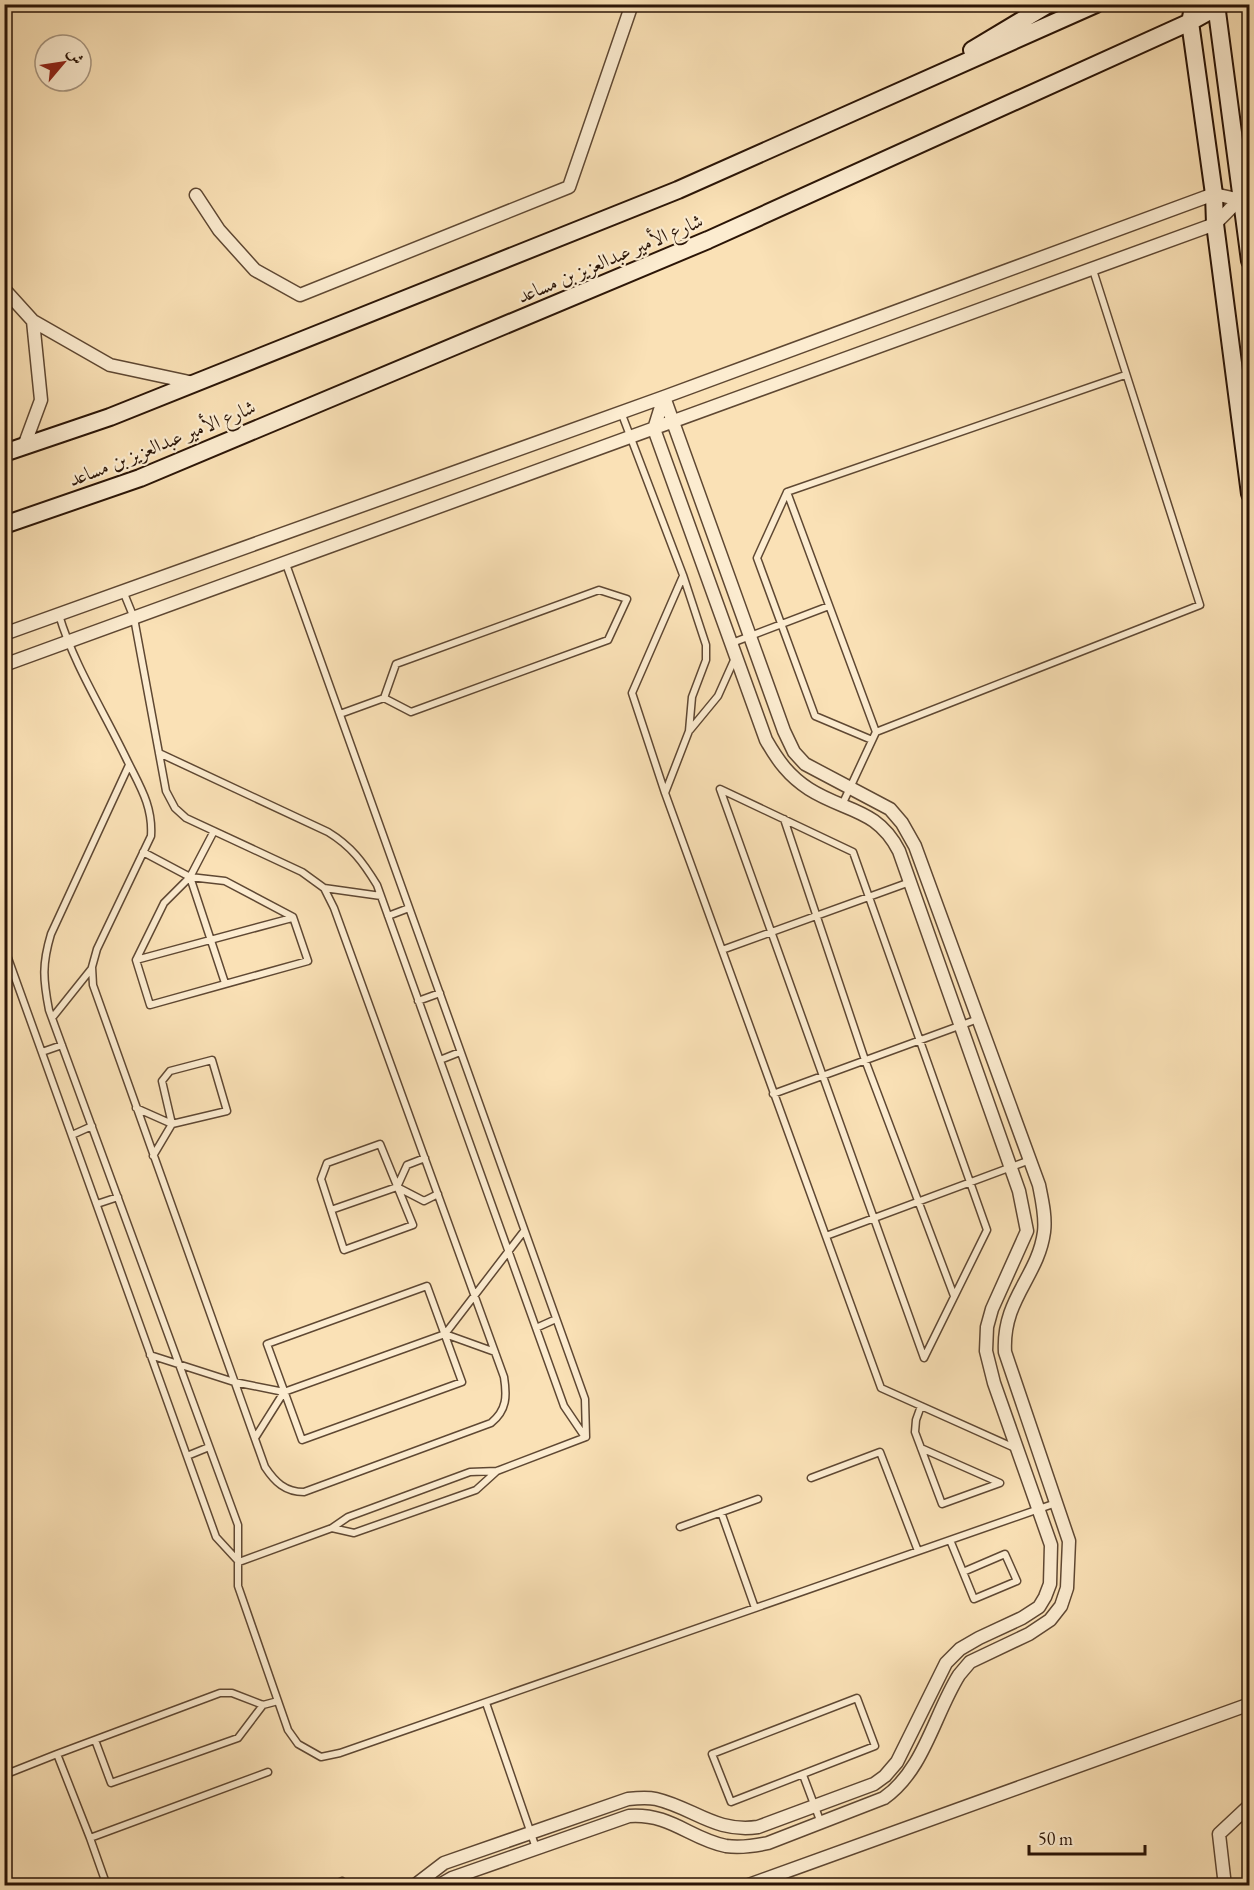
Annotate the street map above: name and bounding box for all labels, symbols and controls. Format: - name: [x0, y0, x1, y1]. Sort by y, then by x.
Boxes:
- north arrow: [33, 33, 93, 93]
- text: ش: [63, 44, 89, 68]
- street label: شارع الأمير عبدالعزيز بن مساعد: [512, 205, 709, 314]
- street label: شارع الأمير عبدالعزيز بن مساعد: [64, 392, 261, 497]
- scale bar: [1029, 1818, 1144, 1856]
- text: 50 m: [1038, 1827, 1073, 1850]

